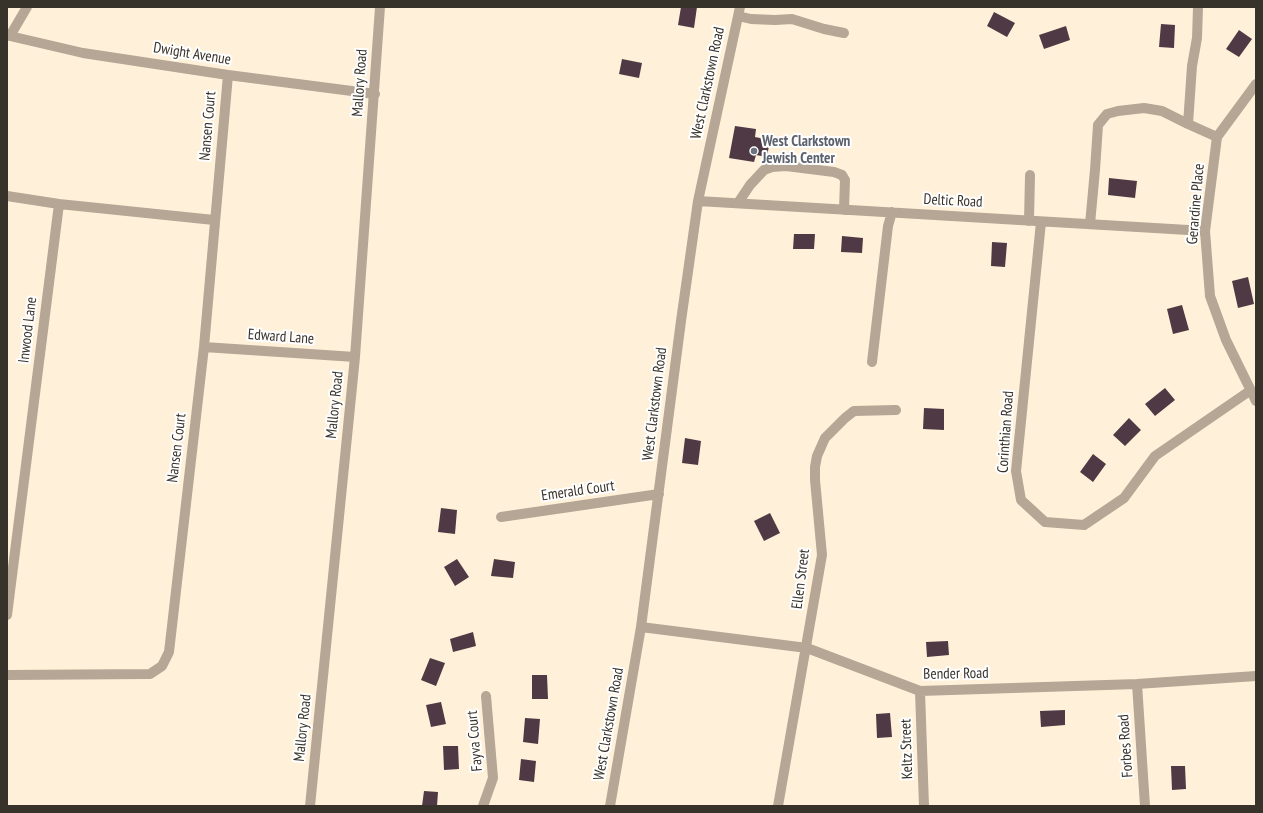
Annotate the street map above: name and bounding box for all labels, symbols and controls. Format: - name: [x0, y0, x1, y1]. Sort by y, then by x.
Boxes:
- street label: West Clarkstown Road: [687, 25, 729, 141]
- street label: Dwight Avenue: [152, 39, 232, 69]
- street label: Mallory Road: [349, 49, 371, 117]
- street label: Nansen Court: [196, 90, 220, 162]
- place label: West Clarkstown Jewish Center: [762, 133, 850, 168]
- marker: West Clarkstown Jewish Center: [749, 146, 759, 156]
- street label: Gerardine Place: [1184, 163, 1208, 245]
- street label: Deltic Road: [923, 190, 983, 212]
- street label: Inwood Lane: [15, 296, 41, 364]
- street label: Edward Lane: [247, 326, 315, 348]
- street label: West Clarkstown Road: [639, 346, 671, 462]
- street label: Mallory Road: [323, 370, 347, 440]
- street label: Corinthian Road: [994, 390, 1018, 474]
- street label: Nansen Court: [164, 412, 190, 484]
- street label: Emerald Court: [540, 477, 616, 505]
- street label: Ellen Street: [788, 548, 814, 610]
- street label: Bender Road: [923, 664, 989, 684]
- street label: West Clarkstown Road: [590, 666, 628, 782]
- street label: Mallory Road: [291, 693, 315, 763]
- street label: Fayva Court: [463, 710, 487, 772]
- street label: Forbes Road: [1115, 714, 1137, 778]
- street label: Keltz Street: [897, 719, 917, 779]

